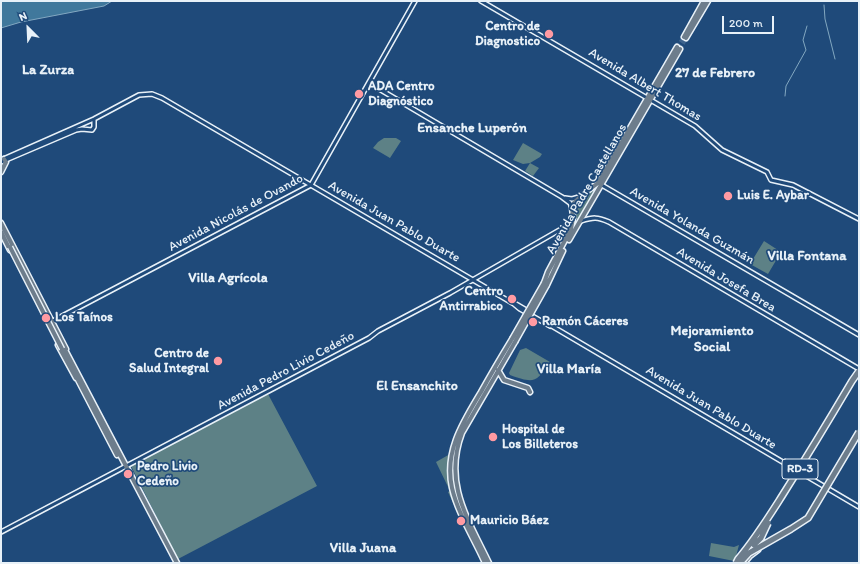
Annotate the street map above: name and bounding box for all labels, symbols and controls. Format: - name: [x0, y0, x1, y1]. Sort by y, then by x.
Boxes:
- north arrow: [8, 8, 48, 48]
- scale bar: [724, 8, 776, 34]
- text: N: [17, 9, 29, 24]
- text: 200 m: [729, 16, 763, 30]
- place label: Centro de Diagnostico: [475, 19, 540, 50]
- marker: Centro de Diagnostico: [543, 28, 555, 40]
- street label: Avenida Albert Thomas: [586, 45, 704, 125]
- district label: La Zurza: [22, 62, 74, 78]
- district label: 27 de Febrero: [675, 65, 755, 81]
- place label: ADA Centro Diagnóstico: [368, 79, 435, 110]
- marker: ADA Centro Diagnóstico: [353, 88, 365, 100]
- district label: Ensanche Luperón: [417, 120, 527, 136]
- street label: Avenida Padre Castellanos: [543, 121, 631, 257]
- street label: Avenida Nicolás de Ovando: [166, 171, 306, 255]
- street label: Avenida Juan Pablo Duarte: [325, 178, 463, 266]
- street label: Avenida Yolanda Guzmán: [627, 184, 757, 268]
- place label: Luis E. Aybar: [737, 188, 809, 204]
- marker: Luis E. Aybar: [722, 190, 734, 202]
- street label: Avenida Josefa Brea: [674, 244, 778, 316]
- district label: Villa Fontana: [768, 248, 846, 264]
- district label: Villa Agrícola: [188, 270, 268, 286]
- place label: Centro Antirrabico: [440, 284, 503, 315]
- marker: Centro Antirrabico: [506, 293, 518, 305]
- place label: Los Taínos: [55, 310, 113, 326]
- marker: Los Taínos: [40, 312, 52, 324]
- place label: Ramón Cáceres: [542, 314, 628, 330]
- marker: Ramón Cáceres: [527, 316, 539, 328]
- district label: Mejoramiento Social: [670, 323, 754, 356]
- street label: Avenida Pedro Livio Cedeño: [215, 328, 357, 414]
- place label: Centro de Salud Integral: [129, 346, 209, 377]
- marker: Centro de Salud Integral: [212, 355, 224, 367]
- district label: Villa María: [537, 361, 601, 377]
- street label: Avenida Juan Pablo Duarte: [643, 363, 779, 453]
- district label: El Ensanchito: [376, 378, 458, 394]
- place label: Hospital de Los Billeteros: [502, 422, 578, 453]
- marker: Hospital de Los Billeteros: [487, 431, 499, 443]
- place label: Pedro Livio Cedeño: [137, 459, 198, 490]
- road number: RD-3: [782, 459, 818, 479]
- marker: Pedro Livio Cedeño: [122, 468, 134, 480]
- place label: Mauricio Báez: [470, 513, 549, 529]
- marker: Mauricio Báez: [455, 515, 467, 527]
- district label: Villa Juana: [330, 540, 396, 556]

